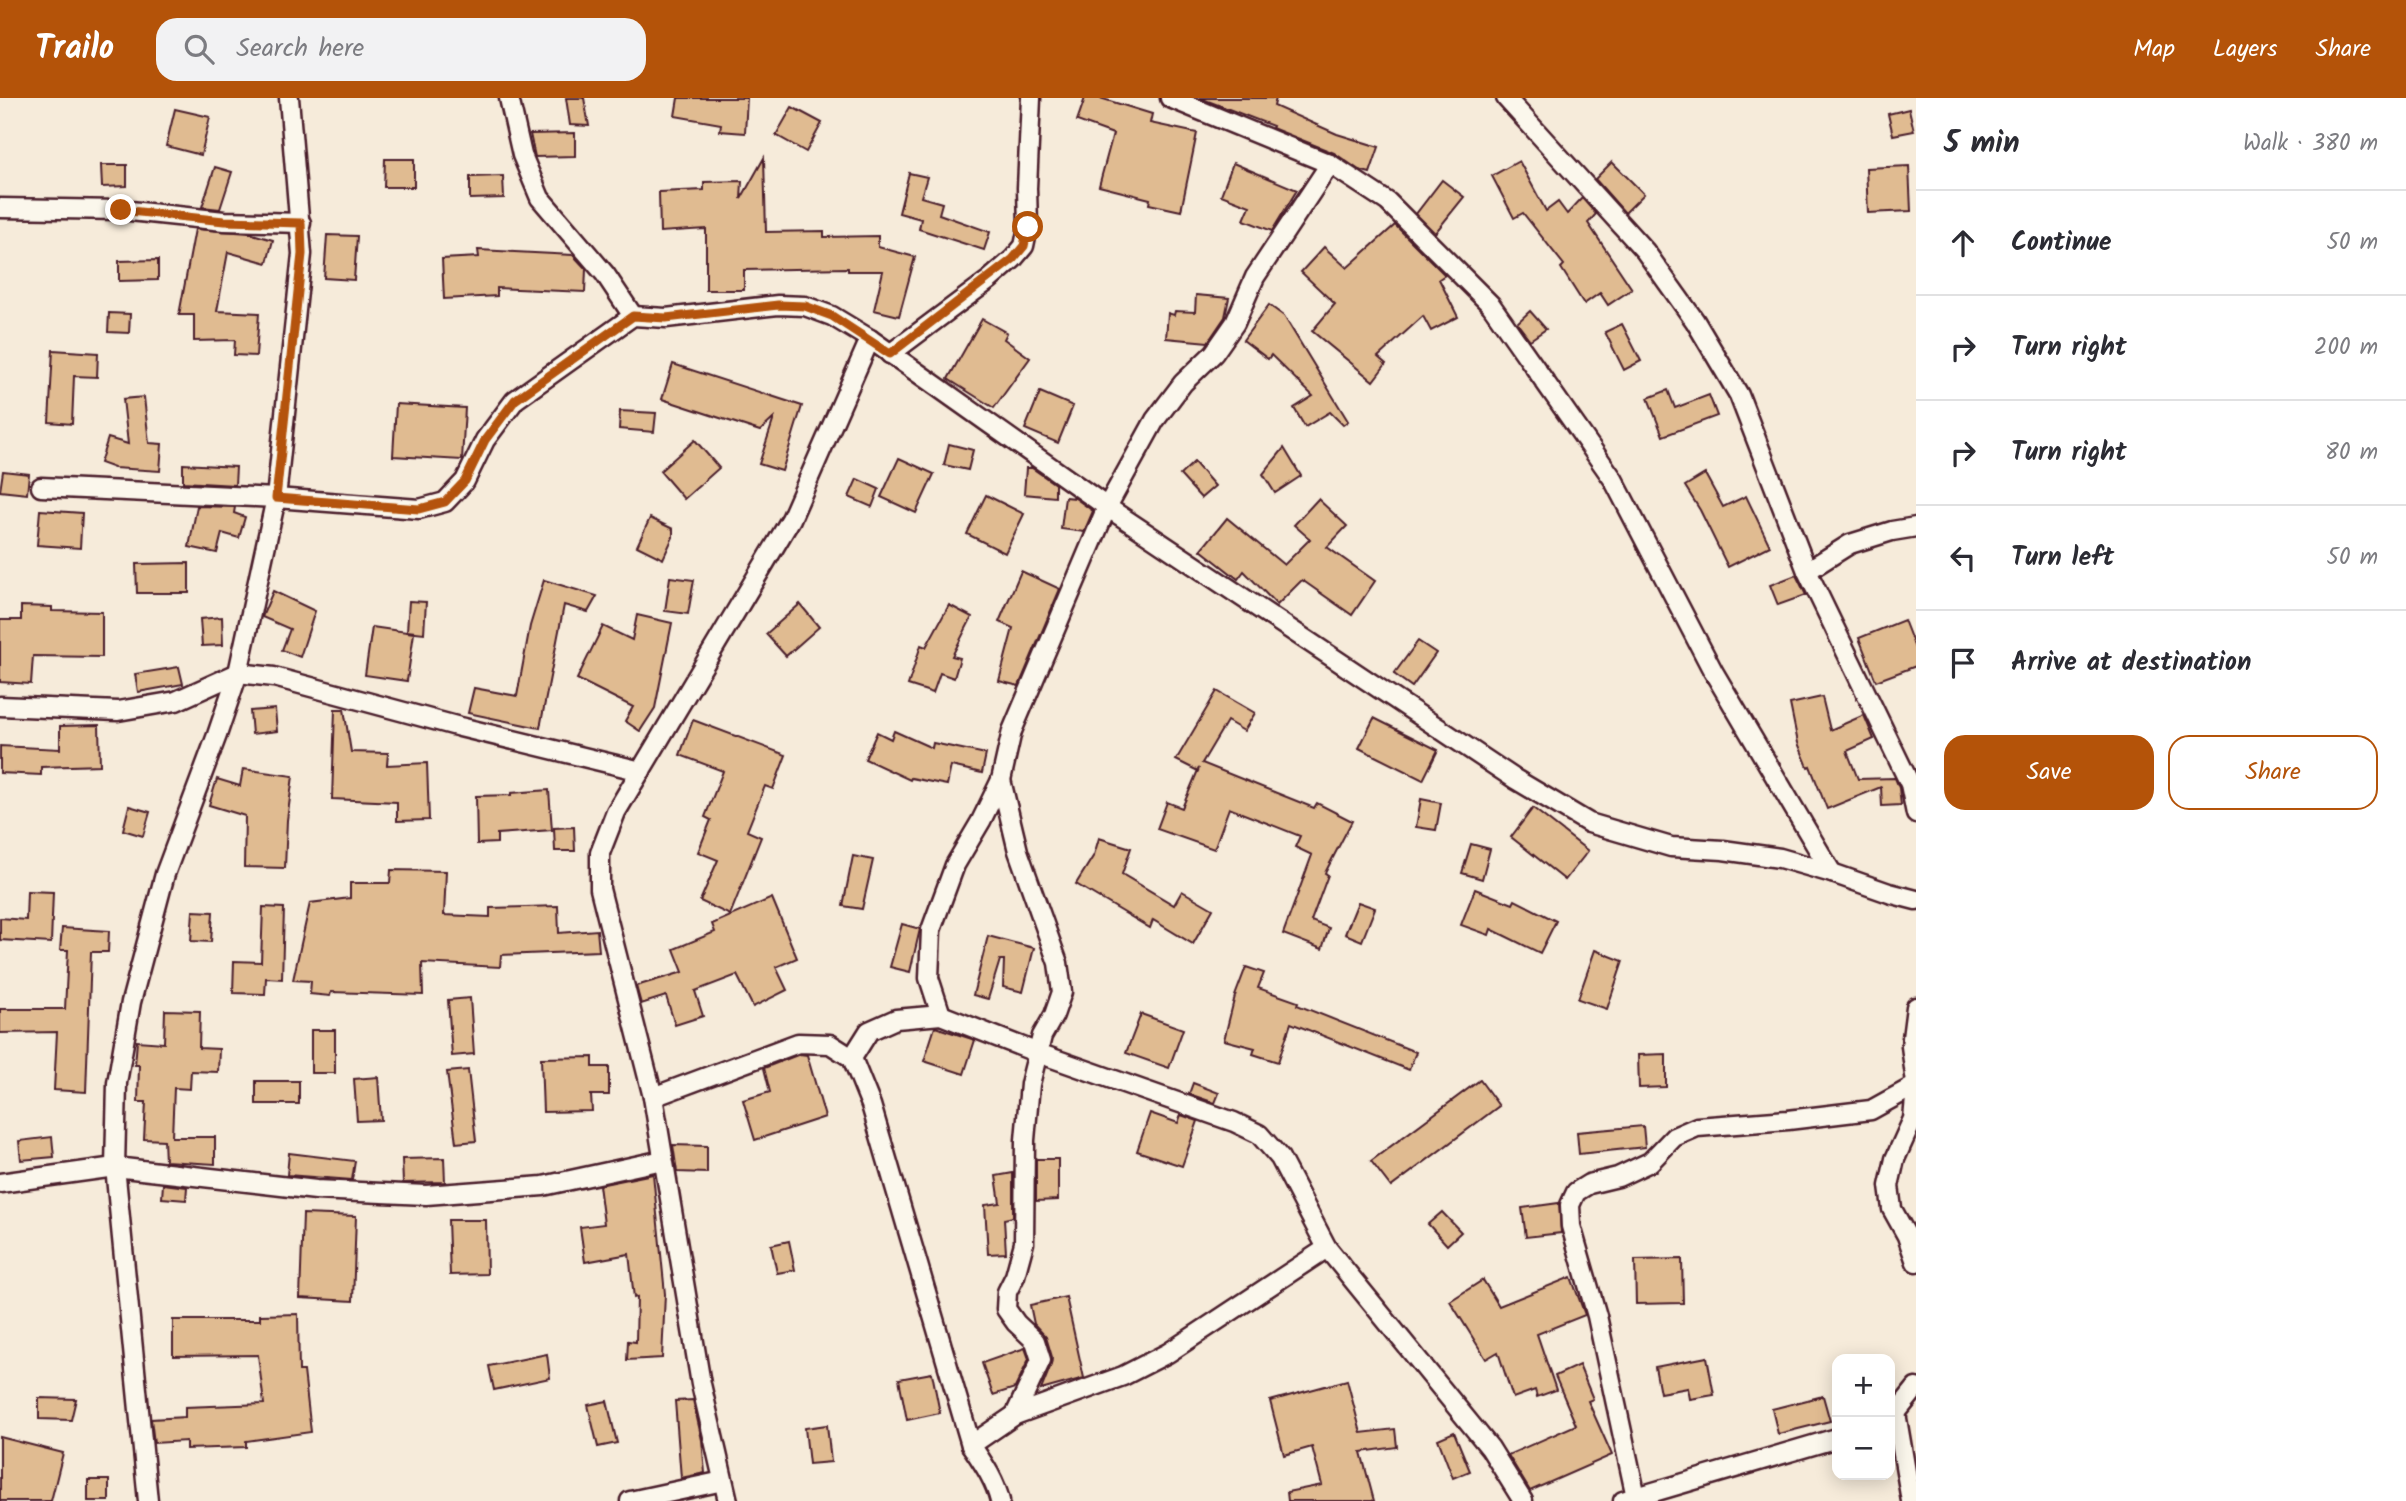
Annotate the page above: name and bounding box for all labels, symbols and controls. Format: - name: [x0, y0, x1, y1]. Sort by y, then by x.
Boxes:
- search box: [156, 18, 646, 81]
- text: Trailo: [35, 23, 114, 76]
- text: Search here: [236, 28, 364, 70]
- icon: search: [180, 30, 218, 68]
- text: Map: [2133, 30, 2175, 69]
- text: Layers: [2213, 30, 2277, 69]
- text: Share: [2315, 30, 2371, 69]
- text: 5 min: [1944, 120, 2020, 168]
- text: Walk · 380 m: [2243, 126, 2378, 162]
- route end: [105, 194, 136, 225]
- route start: [1012, 211, 1043, 242]
- text: Continue: [2011, 222, 2112, 264]
- icon: ahead: [1944, 224, 1982, 262]
- text: 50 m: [2327, 225, 2378, 261]
- text: Turn right: [2011, 327, 2127, 369]
- icon: right: [1944, 329, 1982, 367]
- text: 200 m: [2314, 330, 2378, 366]
- text: Turn right: [2011, 432, 2127, 474]
- icon: right: [1944, 434, 1982, 472]
- text: 80 m: [2325, 435, 2378, 471]
- text: Turn left: [2011, 537, 2114, 579]
- icon: left: [1944, 539, 1982, 577]
- text: 50 m: [2327, 540, 2378, 576]
- text: Arrive at destination: [2011, 642, 2251, 684]
- icon: arrive: [1944, 644, 1982, 682]
- button: Save: [1944, 735, 2154, 810]
- button: Share: [2168, 735, 2378, 810]
- map controls: [1832, 1354, 1895, 1480]
- button: +: [1832, 1354, 1895, 1417]
- button: −: [1832, 1417, 1895, 1480]

